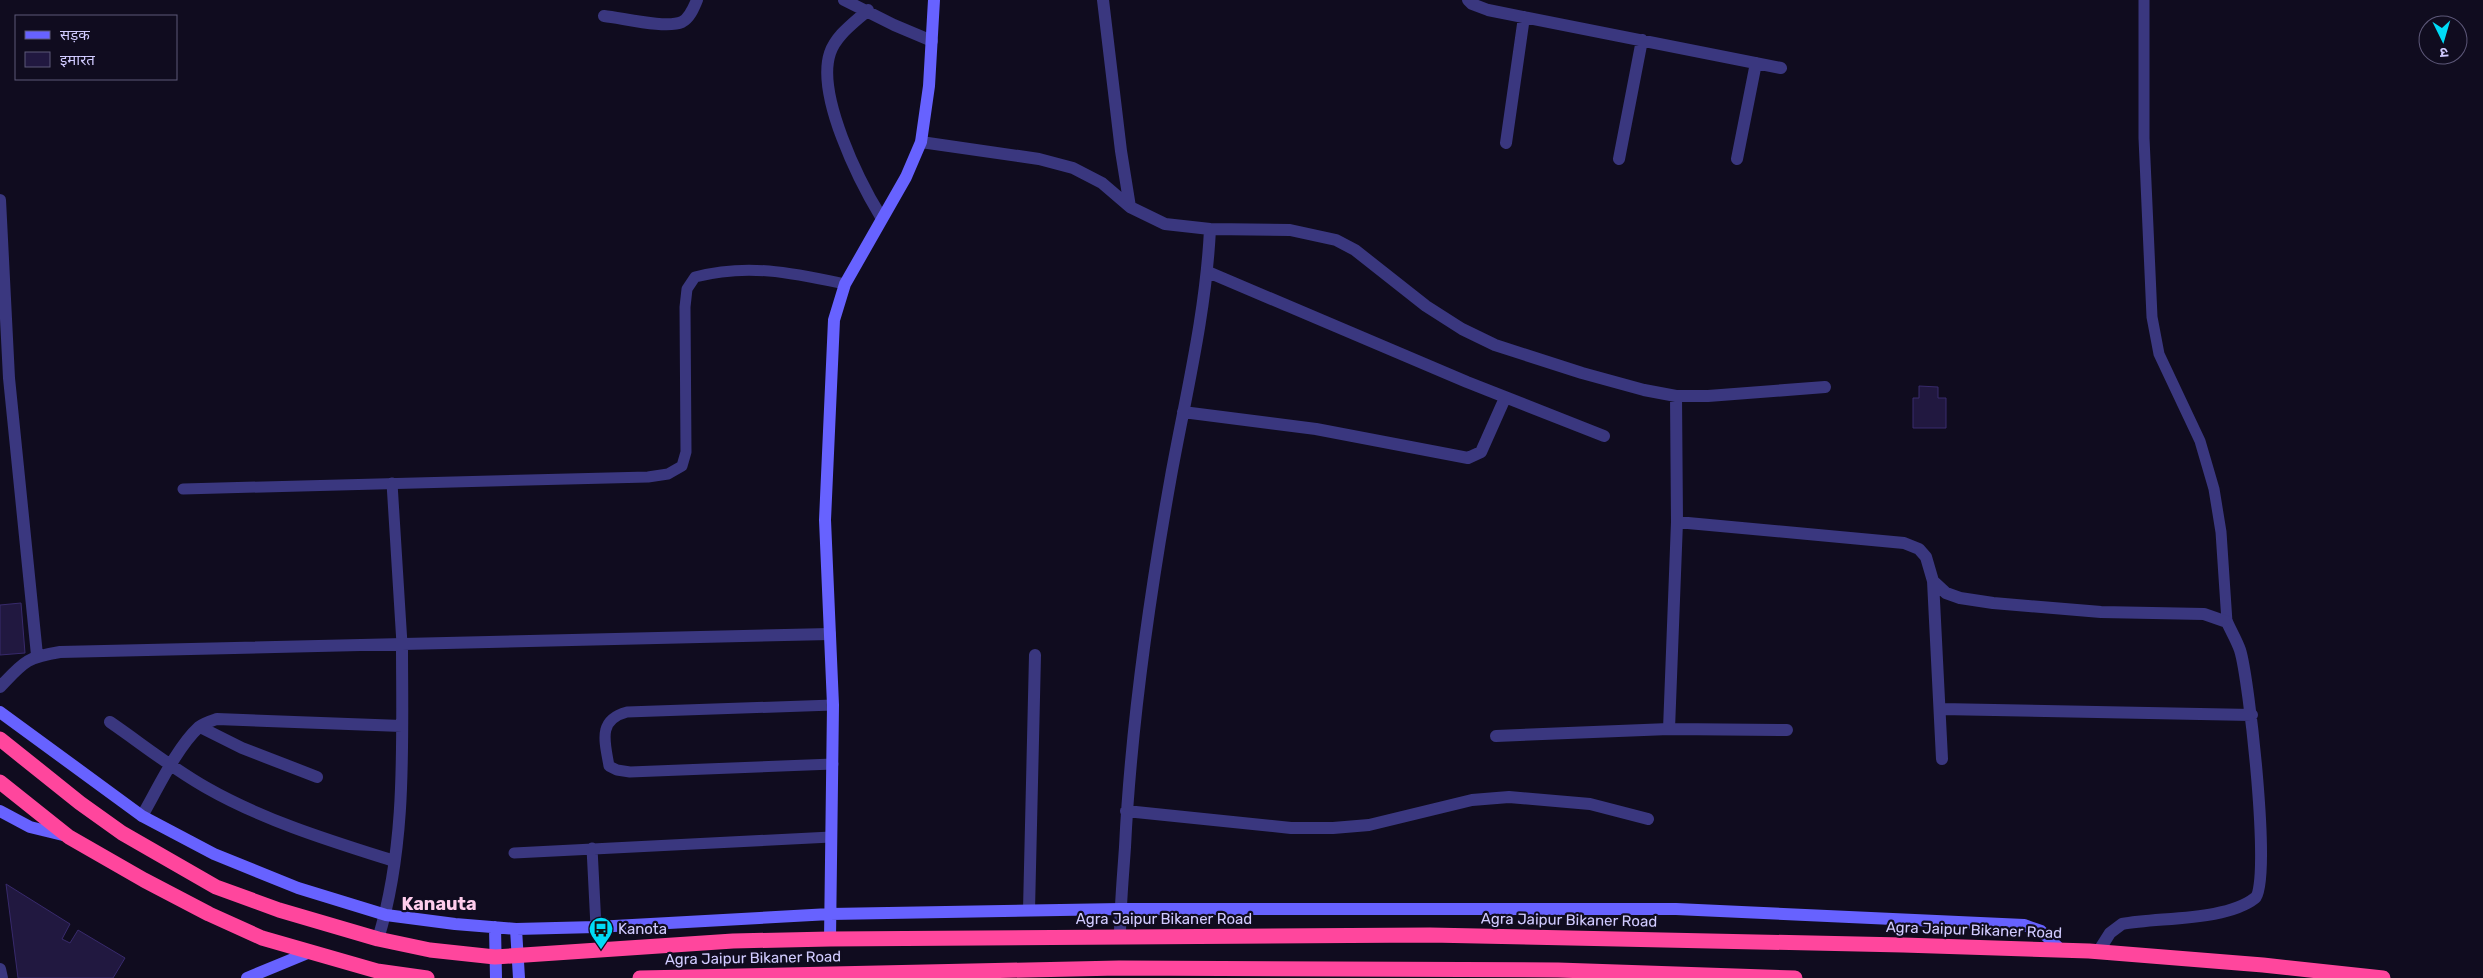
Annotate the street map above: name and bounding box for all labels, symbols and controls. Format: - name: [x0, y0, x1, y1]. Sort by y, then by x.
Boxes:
- legend: [15, 15, 178, 80]
- north arrow: [2418, 15, 2468, 65]
- text: सड़क: [60, 26, 90, 44]
- text: उ: [2438, 44, 2449, 61]
- text: इमारत: [60, 51, 95, 69]
- district label: Kanauta: [401, 893, 477, 915]
- street label: Agra Jaipur Bikaner Road: [1481, 909, 1657, 931]
- street label: Agra Jaipur Bikaner Road: [1076, 910, 1252, 928]
- bus stop icon: Kanota: [588, 916, 614, 950]
- street label: Agra Jaipur Bikaner Road: [1886, 918, 2062, 942]
- place label: Kanota: [618, 920, 667, 938]
- street label: Agra Jaipur Bikaner Road: [665, 947, 841, 969]

